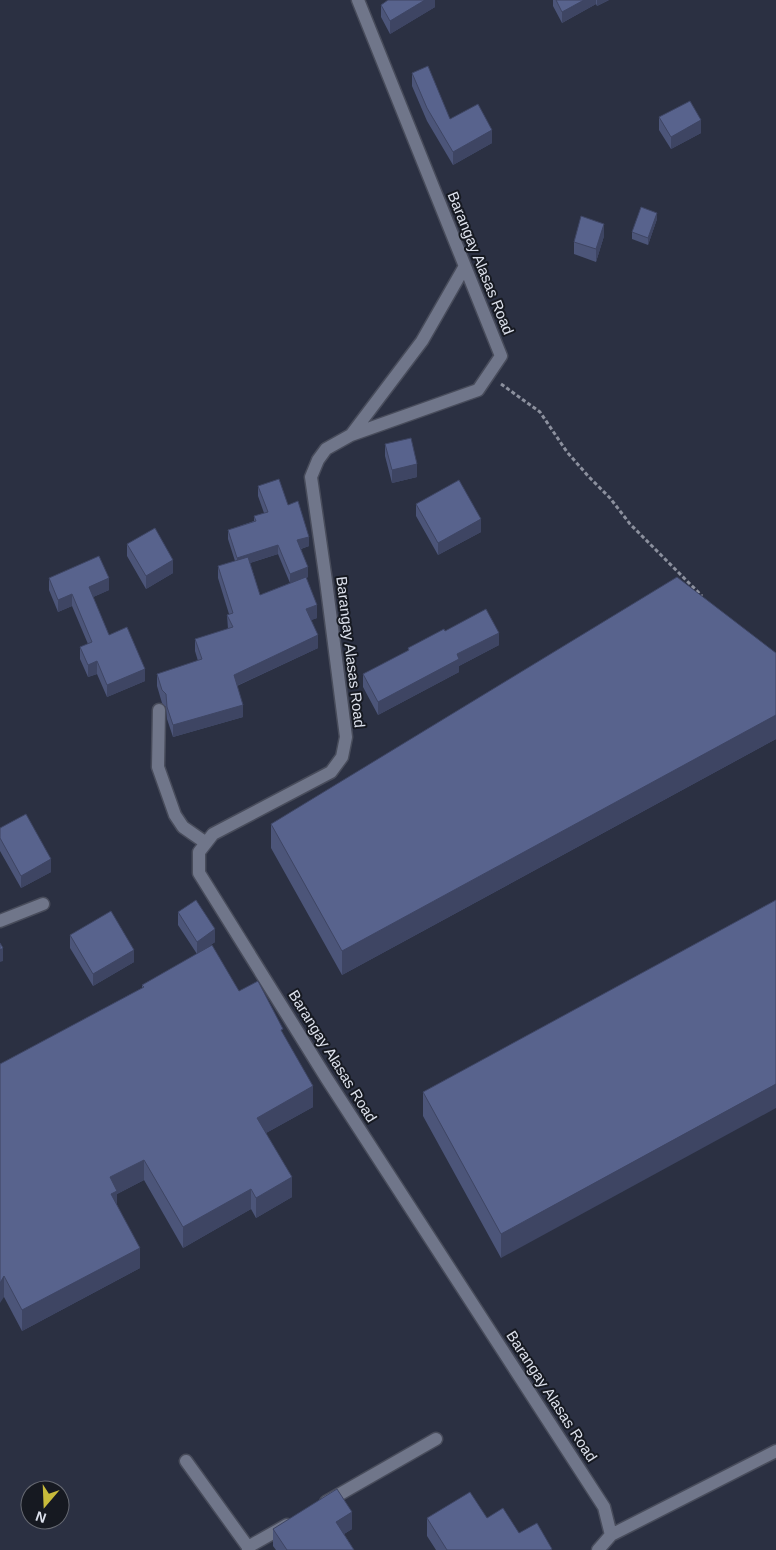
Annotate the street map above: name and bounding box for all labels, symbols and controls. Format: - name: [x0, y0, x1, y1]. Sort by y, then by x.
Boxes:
- street label: Barangay Alasas Road: [445, 189, 517, 337]
- street label: Barangay Alasas Road: [333, 575, 369, 729]
- street label: Barangay Alasas Road: [285, 987, 381, 1125]
- street label: Barangay Alasas Road: [503, 1327, 601, 1465]
- north arrow: [20, 1480, 70, 1530]
- text: N: [33, 1508, 48, 1527]

